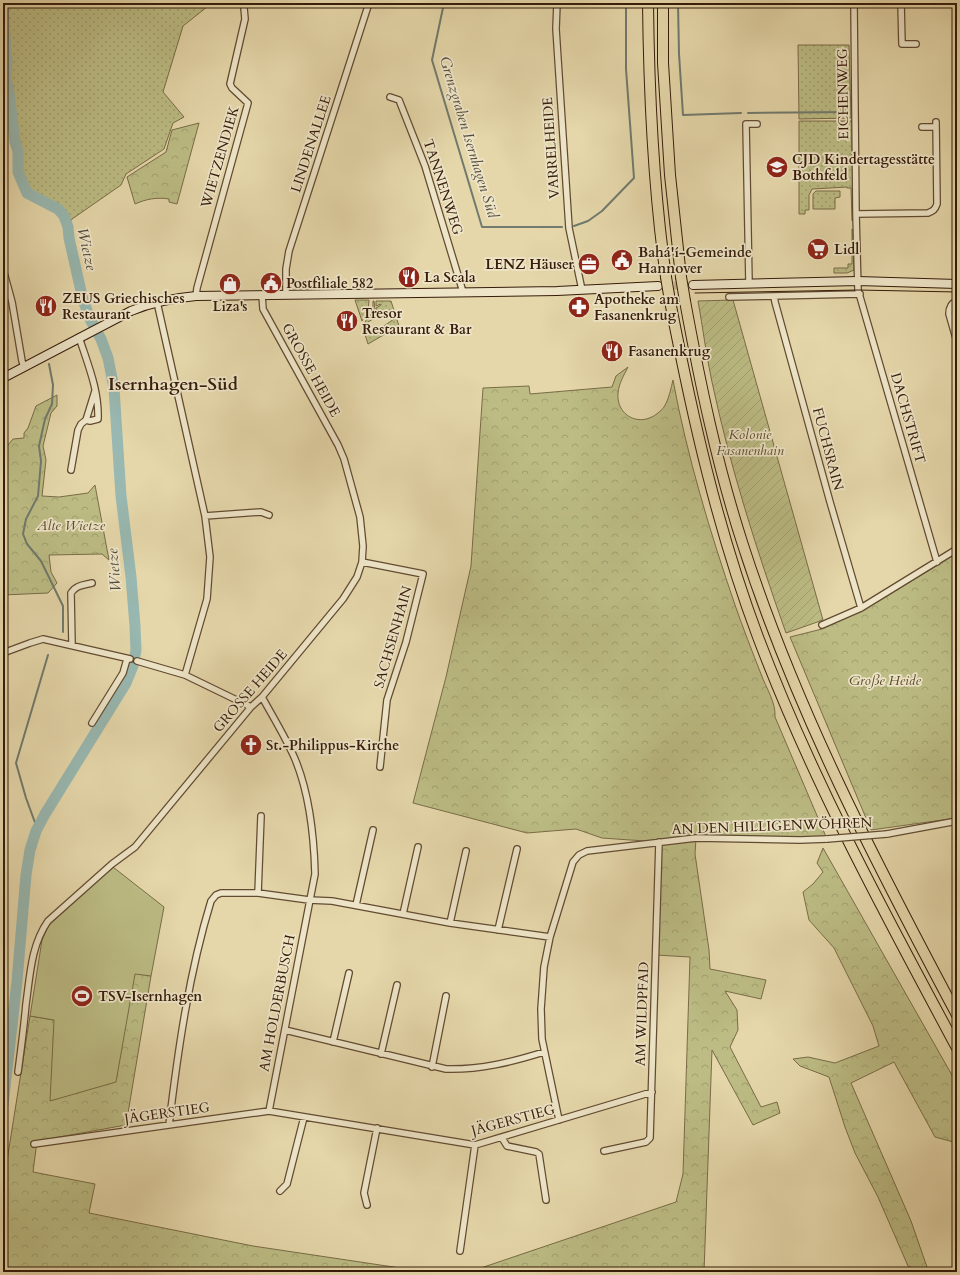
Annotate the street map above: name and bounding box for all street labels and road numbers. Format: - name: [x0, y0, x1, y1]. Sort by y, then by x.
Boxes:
- street label: EICHENWEG: [833, 48, 853, 140]
- street label: LINDENALLEE: [286, 93, 336, 195]
- street label: VARRELHEIDE: [538, 96, 564, 199]
- street label: WIETZENDIEK: [196, 103, 244, 211]
- street label: TANNENWEG: [419, 137, 467, 237]
- street label: GROSSE HEIDE: [277, 320, 345, 421]
- street label: DACHSTRIFT: [886, 370, 930, 466]
- street label: FUCHSRAIN: [808, 405, 848, 493]
- street label: SACHSENHAIN: [369, 584, 417, 690]
- street label: GROSSE HEIDE: [209, 645, 292, 737]
- street label: AN DEN HILLIGENWÖHREN: [671, 813, 873, 839]
- street label: AM HOLDERBUSCH: [254, 933, 300, 1073]
- street label: AM WILDPFAD: [631, 961, 653, 1067]
- street label: JÄGERSTIEG: [121, 1098, 211, 1129]
- street label: JÄGERSTIEG: [467, 1100, 557, 1141]

